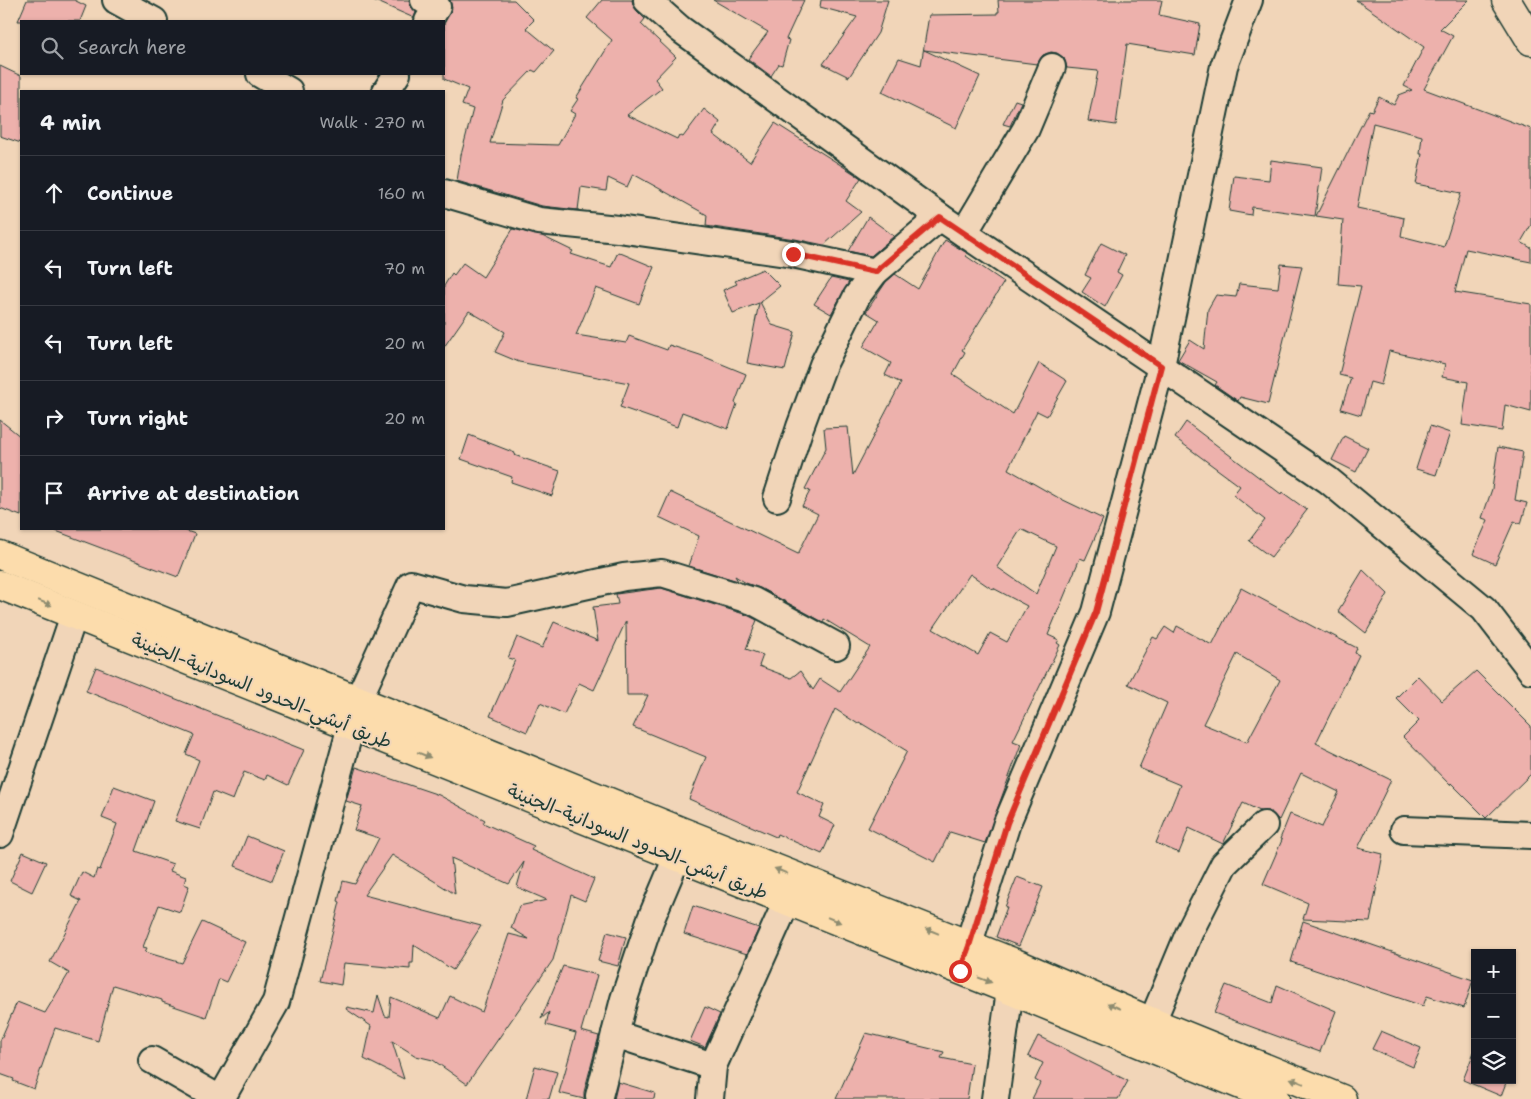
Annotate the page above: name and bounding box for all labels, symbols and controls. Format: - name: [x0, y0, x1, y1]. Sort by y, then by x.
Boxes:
- search box: [20, 20, 445, 75]
- icon: search: [38, 34, 66, 62]
- text: Search here: [78, 35, 187, 60]
- text: 4 min: [40, 109, 101, 137]
- text: Walk · 270 m: [320, 112, 425, 133]
- icon: ahead: [40, 179, 68, 207]
- text: Continue: [87, 181, 173, 206]
- text: 160 m: [378, 183, 425, 204]
- route end: [782, 243, 805, 266]
- icon: left: [40, 254, 68, 282]
- text: Turn left: [87, 256, 173, 281]
- text: 70 m: [384, 258, 425, 279]
- icon: left: [40, 329, 68, 357]
- text: Turn left: [87, 331, 173, 356]
- text: 20 m: [384, 333, 425, 354]
- icon: right: [40, 404, 68, 432]
- text: Turn right: [87, 406, 188, 431]
- text: 20 m: [384, 408, 425, 429]
- icon: arrive: [40, 479, 68, 507]
- text: Arrive at destination: [87, 481, 299, 506]
- one-way arrow: [38, 600, 52, 608]
- street label: طريق أبشي-الحدود السودانية-الجنينة: [126, 627, 396, 758]
- one-way arrow: [416, 751, 431, 759]
- street label: طريق أبشي-الحدود السودانية-الجنينة: [502, 778, 772, 909]
- one-way arrow: [773, 867, 788, 874]
- one-way arrow: [827, 916, 842, 924]
- one-way arrow: [924, 927, 939, 934]
- map controls: [1471, 949, 1516, 1084]
- button: +: [1471, 949, 1516, 994]
- route start: [949, 960, 972, 983]
- one-way arrow: [978, 976, 993, 984]
- button: −: [1471, 994, 1516, 1039]
- one-way arrow: [1107, 1001, 1121, 1009]
- button: layers: [1471, 1039, 1516, 1084]
- one-way arrow: [1290, 1076, 1304, 1084]

